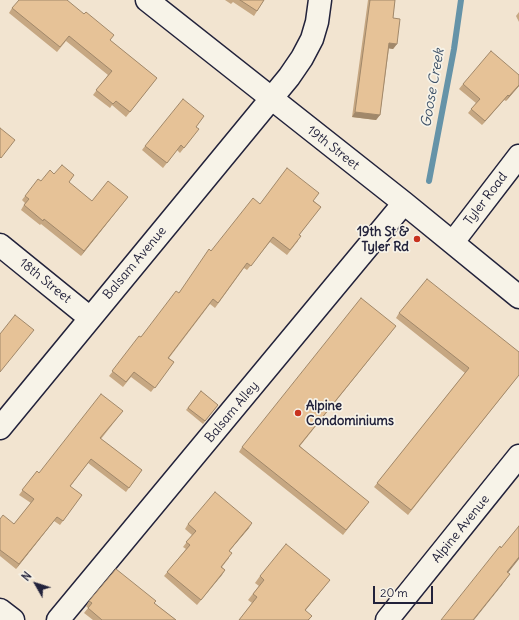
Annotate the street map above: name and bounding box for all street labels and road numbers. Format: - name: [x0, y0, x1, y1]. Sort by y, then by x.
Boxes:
- street label: 19th Street: [304, 123, 362, 173]
- street label: Tyler Road: [461, 170, 511, 228]
- street label: Balsam Avenue: [100, 223, 170, 303]
- street label: 18th Street: [16, 255, 74, 307]
- street label: Balsam Alley: [202, 378, 262, 446]
- street label: Alpine Avenue: [429, 492, 493, 566]

